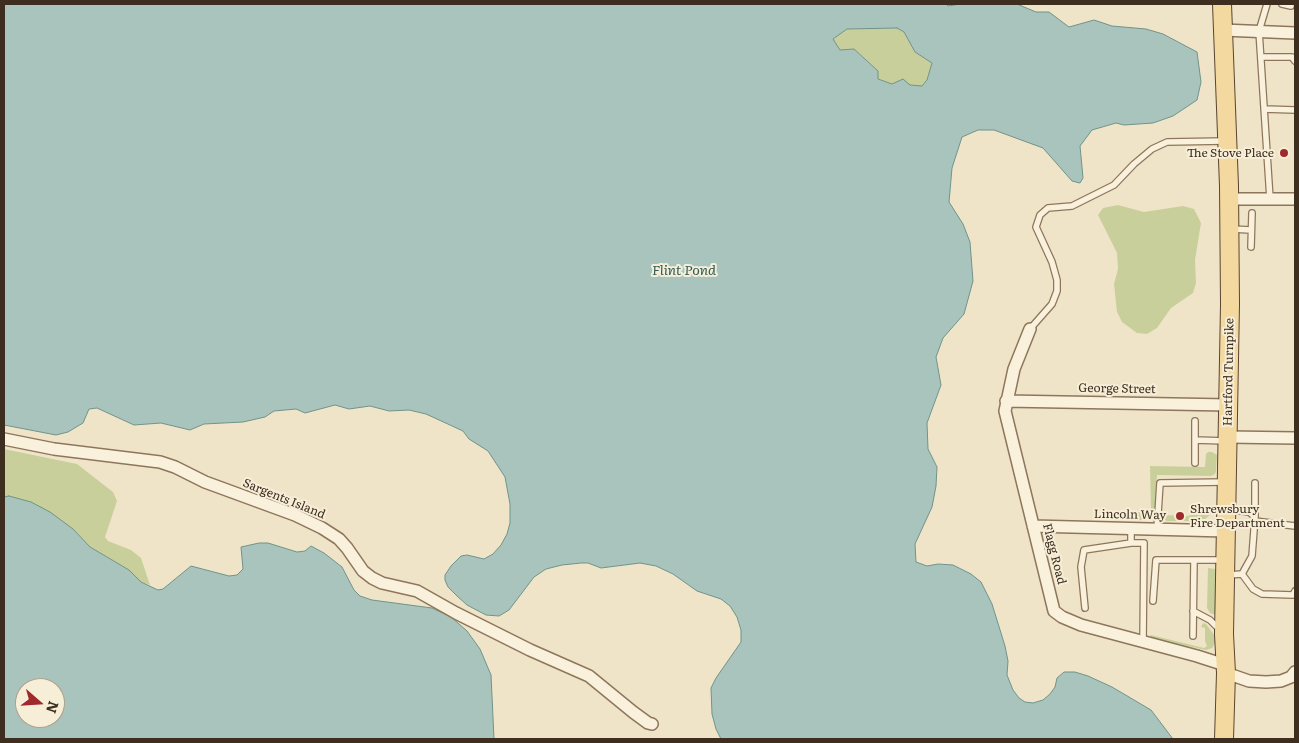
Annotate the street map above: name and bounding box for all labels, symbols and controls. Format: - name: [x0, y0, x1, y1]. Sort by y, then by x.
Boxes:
- place label: The Stove Place: [1187, 146, 1274, 160]
- marker: The Stove Place: [1278, 147, 1290, 159]
- water label: Flint Pond: [652, 263, 716, 279]
- street label: Hartford Turnpike: [1221, 318, 1237, 426]
- street label: George Street: [1078, 381, 1156, 397]
- street label: Sargents Island: [241, 476, 327, 522]
- place label: Shrewsbury Fire Department: [1190, 502, 1285, 530]
- street label: Lincoln Way: [1094, 507, 1166, 523]
- marker: Shrewsbury Fire Department: [1174, 510, 1186, 522]
- street label: Flagg Road: [1039, 522, 1069, 586]
- north arrow: [15, 678, 65, 728]
- text: N: [42, 699, 65, 716]

